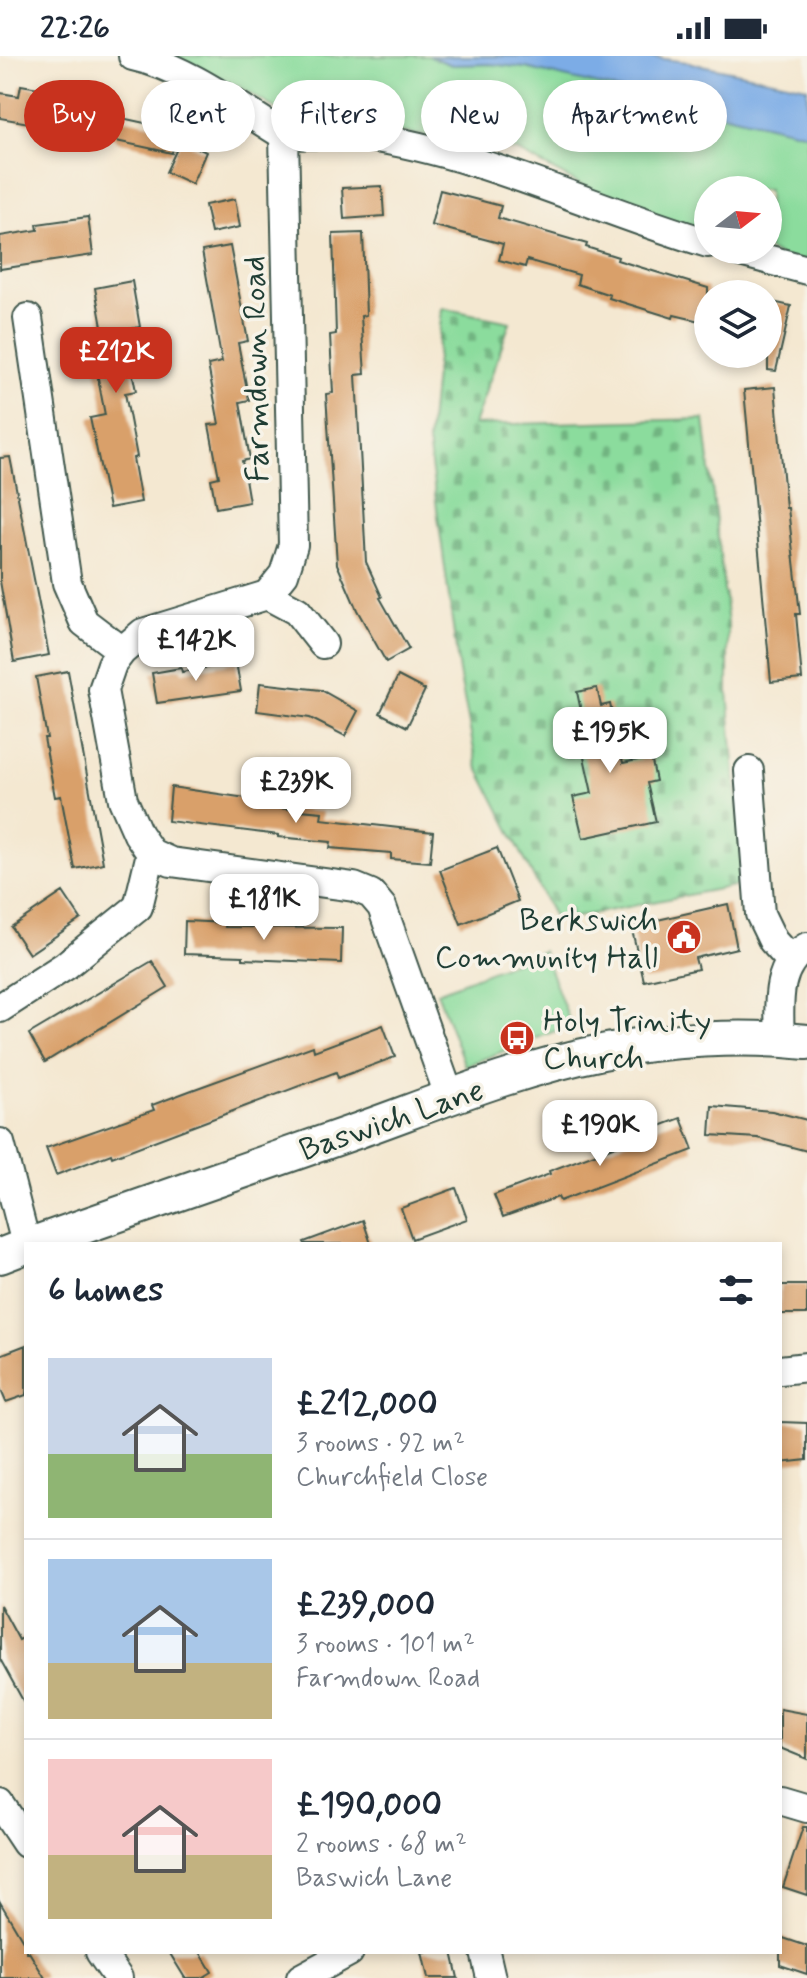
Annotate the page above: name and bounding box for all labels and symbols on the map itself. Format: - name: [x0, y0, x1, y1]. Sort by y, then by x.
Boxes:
- north arrow: [694, 176, 782, 264]
- street label: Farmdown Road: [234, 255, 280, 483]
- pin: £212K: [60, 327, 172, 395]
- pin: £142K: [140, 615, 252, 683]
- pin: £195K: [554, 707, 666, 775]
- pin: £239K: [240, 757, 352, 825]
- pin: £181K: [208, 874, 320, 942]
- place label: Berkswich Community Hall: [435, 900, 658, 979]
- public building icon: Berkswich Community Hall: [665, 918, 703, 956]
- place label: Holy Trinity Church: [543, 1001, 711, 1080]
- bus stop icon: Holy Trinity Church: [498, 1019, 536, 1057]
- street label: Baswich Lane: [294, 1070, 489, 1172]
- pin: £190K: [544, 1100, 656, 1168]

